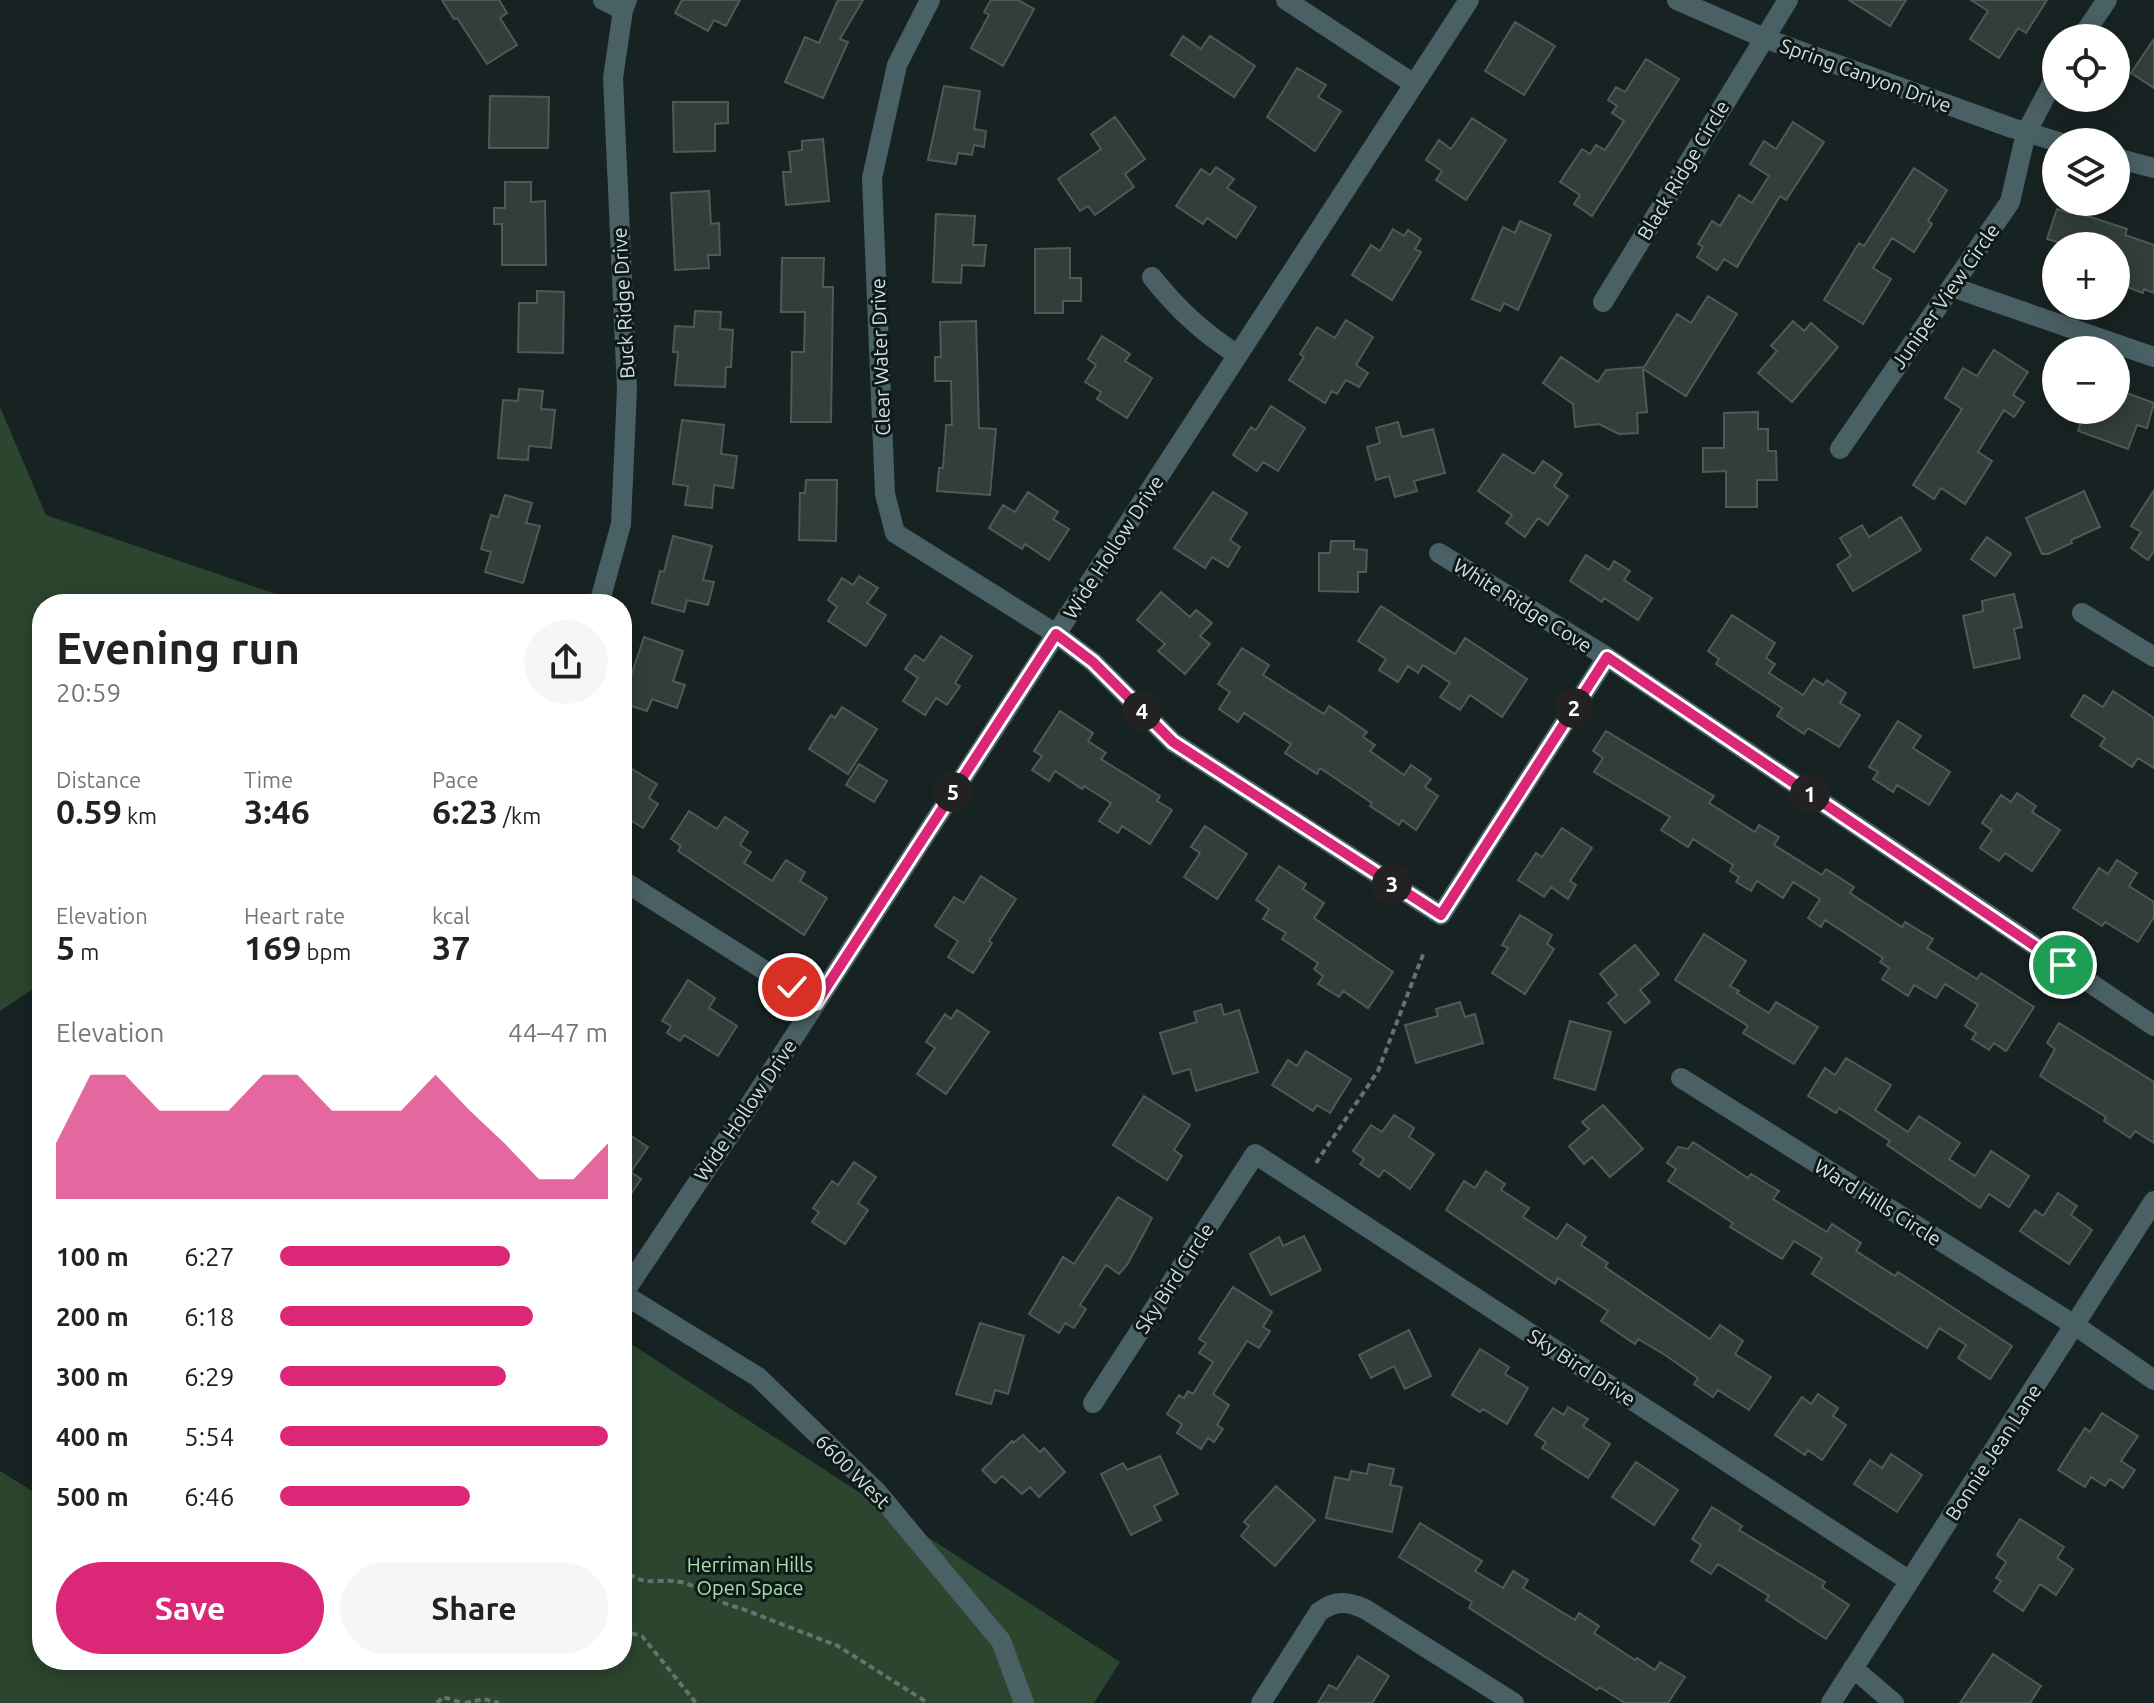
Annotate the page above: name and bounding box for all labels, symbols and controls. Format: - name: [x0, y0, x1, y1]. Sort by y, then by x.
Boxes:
- map controls: [2042, 24, 2130, 424]
- button: locate: [2042, 24, 2130, 112]
- street label: Spring Canyon Drive: [1777, 33, 1955, 117]
- street label: Black Ridge Circle: [1632, 96, 1734, 244]
- button: layers: [2042, 128, 2130, 216]
- street label: Juniper View Circle: [1886, 219, 2004, 373]
- street label: Buck Ridge Drive: [608, 227, 638, 379]
- button: +: [2042, 232, 2130, 320]
- street label: Clear Water Drive: [866, 278, 894, 436]
- button: −: [2042, 336, 2130, 424]
- street label: Wide Hollow Drive: [1058, 471, 1168, 623]
- street label: White Ridge Cove: [1449, 553, 1597, 657]
- button: share: [524, 620, 608, 704]
- text: Evening run: [56, 623, 300, 672]
- text: 20:59: [56, 678, 121, 707]
- pin: 2: [1554, 688, 1594, 728]
- pin: 4: [1122, 691, 1162, 731]
- text: 2: [1568, 695, 1580, 720]
- text: 4: [1136, 698, 1148, 723]
- text: Distance: [56, 767, 141, 792]
- text: Time: [244, 767, 293, 792]
- text: Pace: [432, 767, 479, 792]
- pin: 5: [933, 772, 973, 812]
- pin: 1: [1790, 774, 1830, 814]
- text: 5: [947, 779, 959, 804]
- text: 1: [1804, 781, 1816, 806]
- text: 0.59: [56, 792, 122, 830]
- text: 3:46: [244, 792, 310, 830]
- text: 6:23: [432, 792, 498, 830]
- text: km: [122, 803, 157, 828]
- text: /km: [498, 803, 541, 828]
- pin: 3: [1372, 864, 1412, 904]
- text: 3: [1386, 871, 1398, 896]
- text: Elevation: [56, 903, 148, 928]
- text: Heart rate: [244, 903, 345, 928]
- text: kcal: [432, 903, 470, 928]
- text: 5: [56, 928, 75, 966]
- text: 169: [244, 928, 302, 966]
- text: 37: [432, 928, 470, 966]
- pin: [2029, 931, 2097, 999]
- text: m: [75, 939, 99, 964]
- text: bpm: [302, 939, 351, 964]
- icon: arrive: [2041, 943, 2085, 987]
- pin: [758, 953, 826, 1021]
- icon: check: [770, 965, 814, 1009]
- text: Elevation: [56, 1018, 164, 1047]
- text: 44–47 m: [508, 1018, 608, 1047]
- street label: Wide Hollow Drive: [689, 1035, 801, 1185]
- street label: Ward Hills Circle: [1810, 1154, 1946, 1250]
- street label: Sky Bird Circle: [1130, 1219, 1218, 1337]
- text: 100 m: [56, 1242, 129, 1271]
- text: 6:27: [184, 1242, 234, 1271]
- text: 200 m: [56, 1302, 129, 1331]
- text: 6:18: [184, 1302, 234, 1331]
- street label: Sky Bird Drive: [1524, 1324, 1640, 1410]
- text: 300 m: [56, 1362, 129, 1391]
- text: 6:29: [184, 1362, 234, 1391]
- street label: Bonnie Jean Lane: [1940, 1380, 2046, 1524]
- text: 400 m: [56, 1422, 129, 1451]
- text: 5:54: [184, 1422, 234, 1451]
- street label: 6600 West: [811, 1429, 895, 1513]
- text: 500 m: [56, 1482, 129, 1511]
- text: 6:46: [184, 1482, 234, 1511]
- park label: Herriman Hills Open Space: [687, 1553, 813, 1599]
- button: Save: [56, 1562, 324, 1654]
- button: Share: [340, 1562, 608, 1654]

